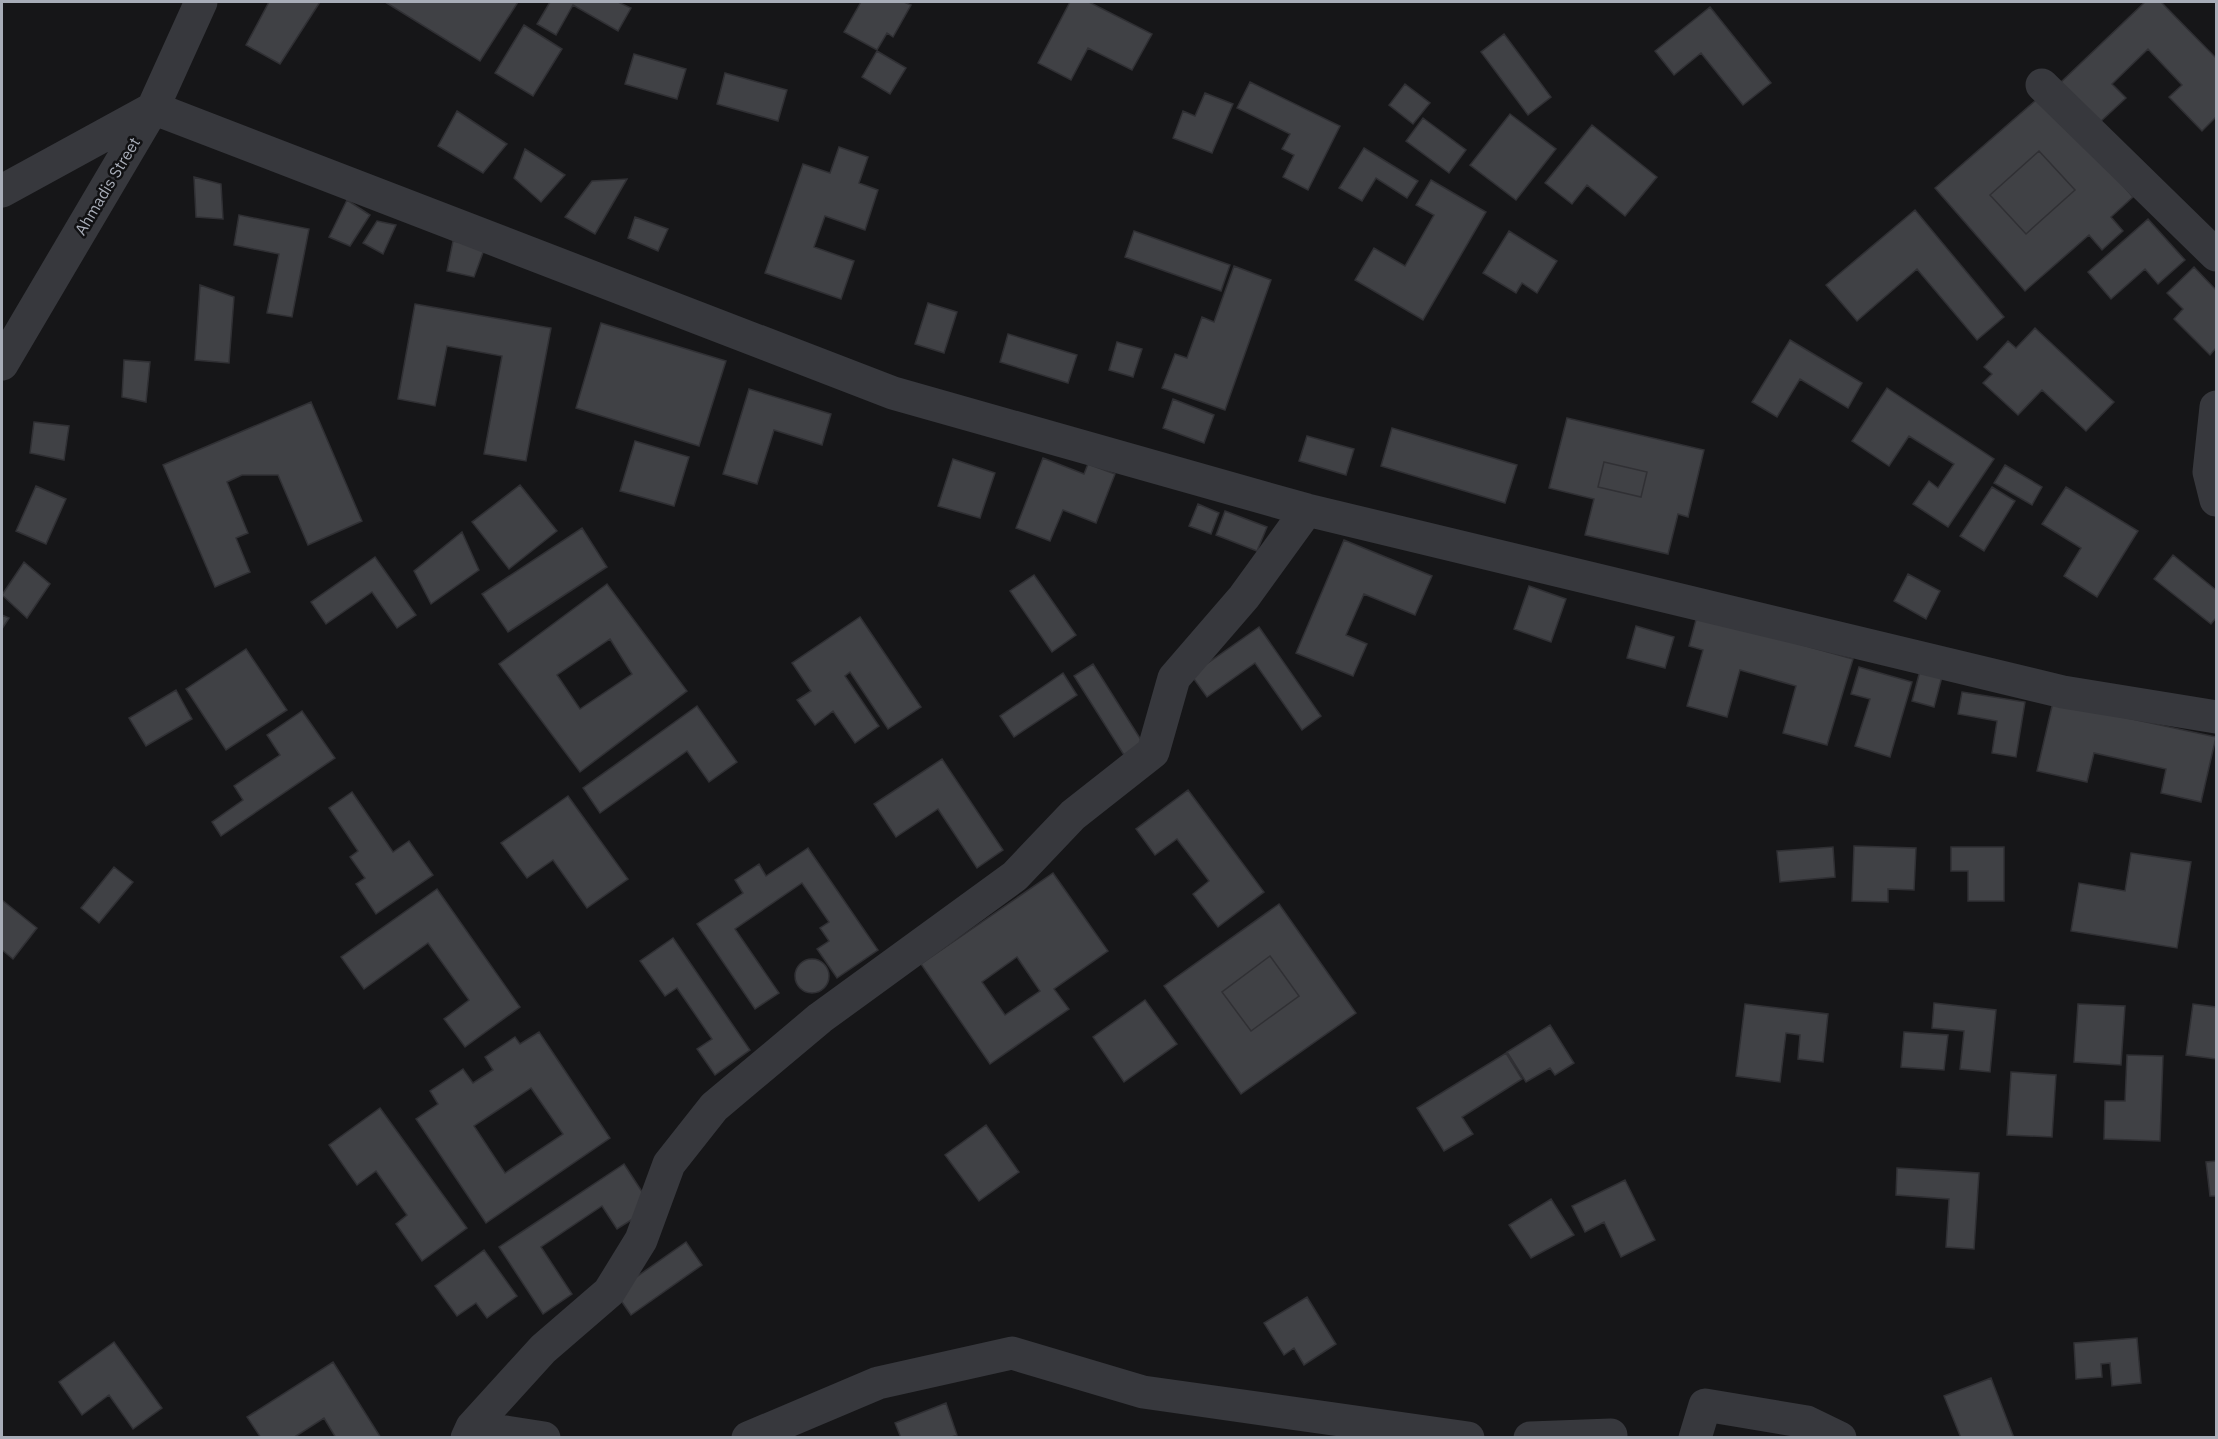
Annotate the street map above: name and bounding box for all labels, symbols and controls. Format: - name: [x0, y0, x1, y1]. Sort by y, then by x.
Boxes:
- street label: Ahmadis Street: [70, 133, 144, 239]

